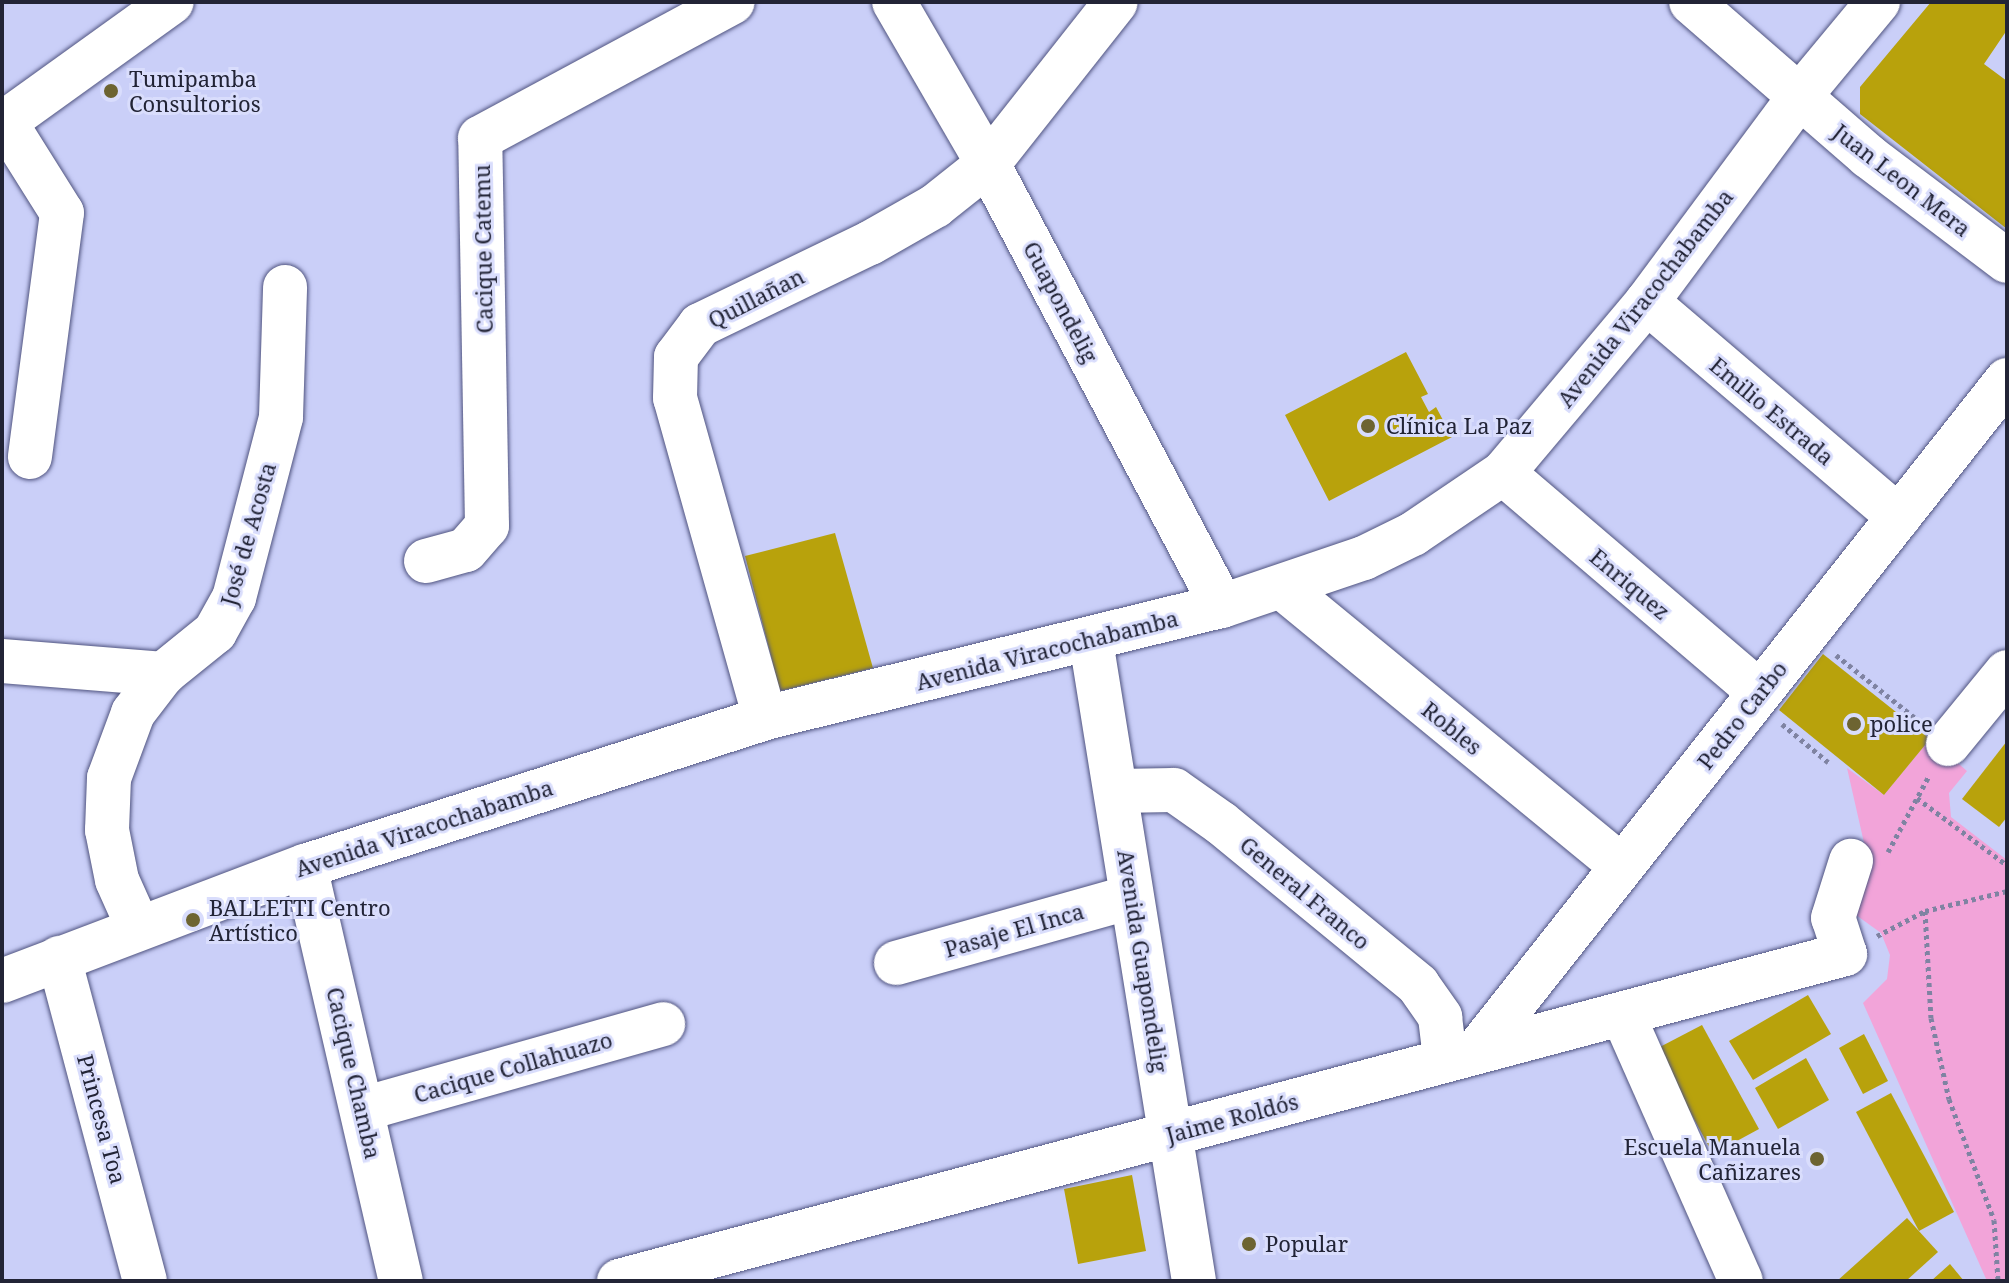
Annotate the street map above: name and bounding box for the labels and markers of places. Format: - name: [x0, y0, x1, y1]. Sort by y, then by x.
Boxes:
- place label: Tumipamba Consultorios: [129, 65, 261, 116]
- marker: Tumipamba Consultorios: [100, 80, 122, 102]
- place label: Clínica La Paz: [1386, 413, 1532, 439]
- marker: Clínica La Paz: [1357, 415, 1379, 437]
- place label: police: [1870, 711, 1933, 737]
- marker: police: [1845, 715, 1863, 733]
- place label: BALLETTI Centro Artístico: [209, 894, 391, 946]
- marker: BALLETTI Centro Artístico: [184, 911, 202, 929]
- place label: Escuela Manuela Cañizares: [1624, 1133, 1801, 1184]
- marker: Escuela Manuela Cañizares: [1808, 1150, 1826, 1168]
- place label: Popular: [1265, 1231, 1348, 1257]
- marker: Popular: [1240, 1235, 1258, 1253]

